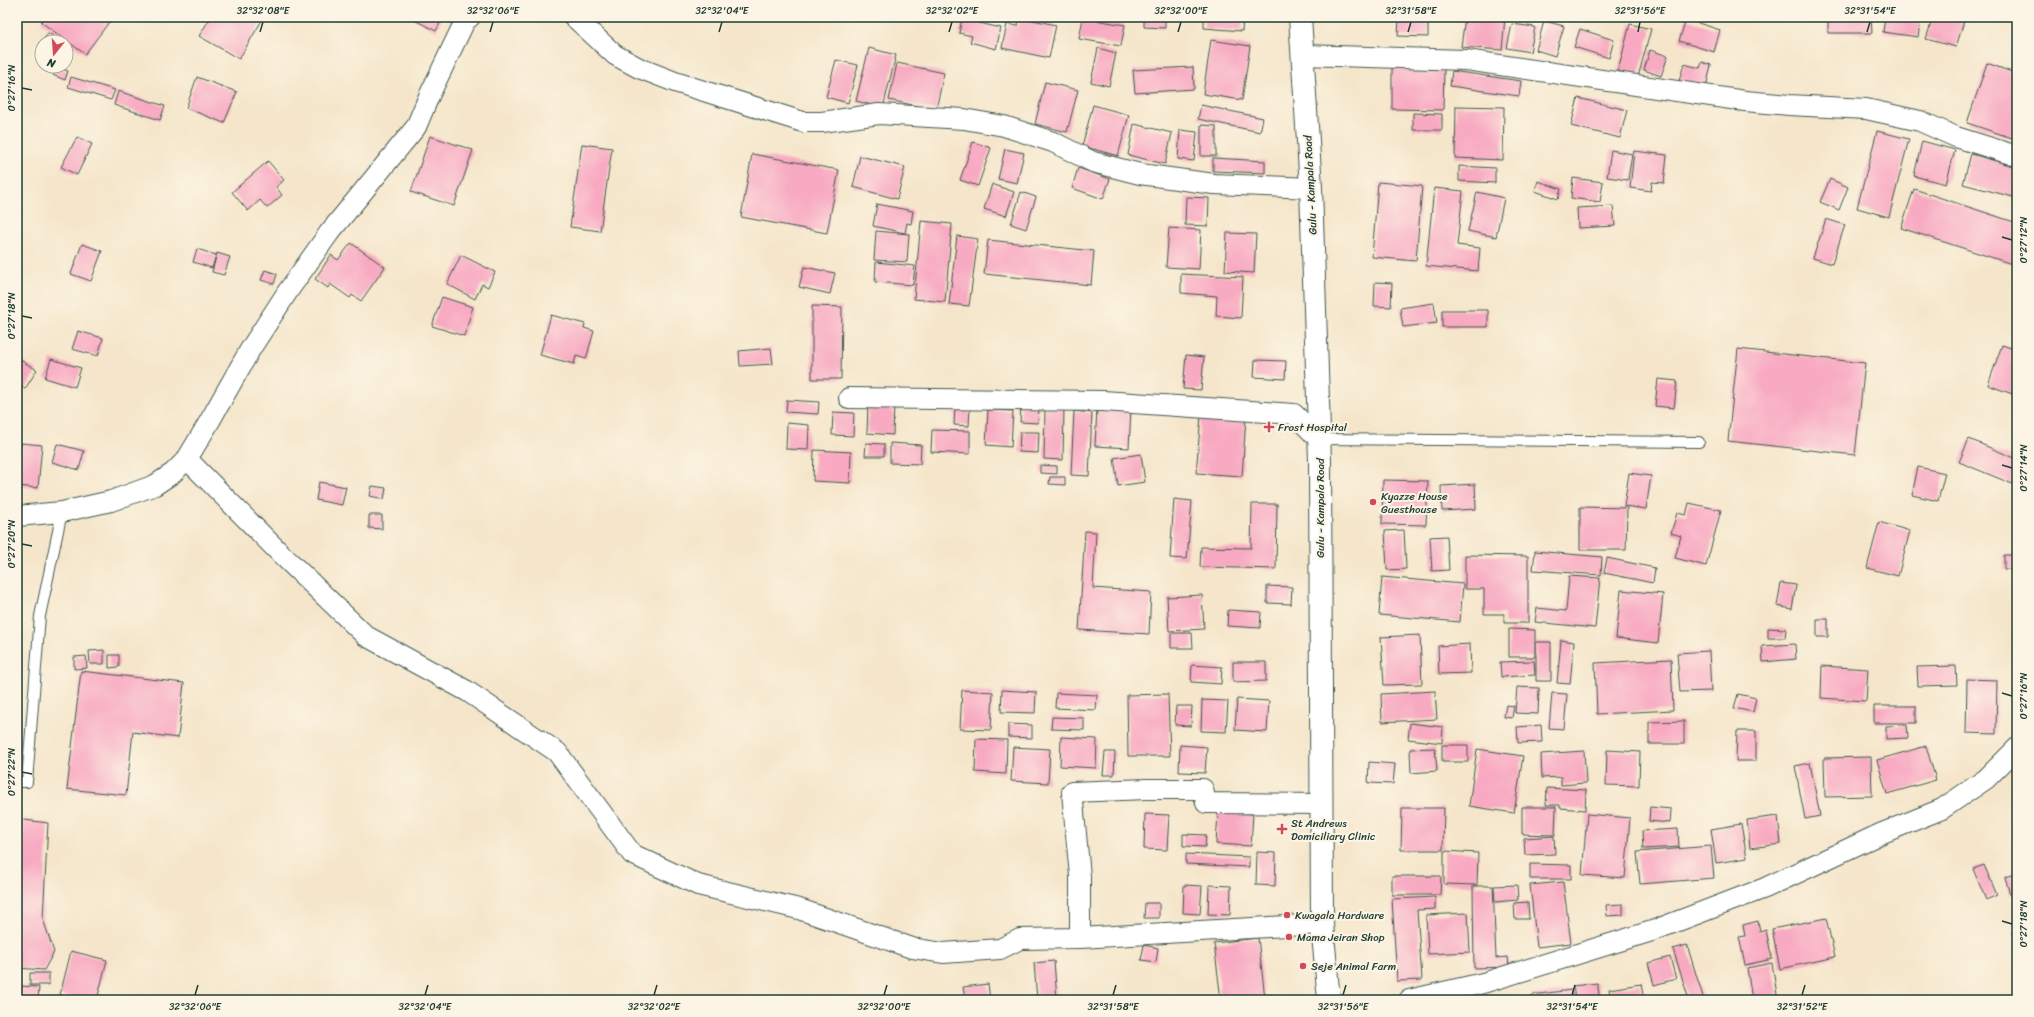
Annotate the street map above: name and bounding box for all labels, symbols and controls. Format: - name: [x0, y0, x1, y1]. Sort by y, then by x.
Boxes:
- text: 32°32'08"E: [237, 2, 291, 20]
- text: 32°32'06"E: [467, 2, 521, 20]
- text: 32°32'04"E: [696, 2, 750, 20]
- text: 32°32'02"E: [926, 2, 980, 20]
- text: 32°32'00"E: [1155, 2, 1209, 20]
- text: 32°31'58"E: [1386, 2, 1438, 20]
- text: 32°31'56"E: [1615, 2, 1667, 20]
- text: 32°31'54"E: [1844, 2, 1897, 20]
- north arrow: [34, 34, 74, 74]
- text: N: [44, 53, 59, 74]
- text: 0°27'16"N: [3, 65, 21, 111]
- street label: Gulu - Kampala Road: [1298, 134, 1323, 235]
- text: 0°27'12"N: [2015, 216, 2033, 263]
- text: 0°27'18"N: [3, 292, 21, 340]
- place label: Frost Hospital: [1278, 418, 1348, 437]
- marker: Frost Hospital: [1263, 421, 1275, 433]
- text: 0°27'14"N: [2015, 444, 2033, 492]
- street label: Gulu - Kampala Road: [1311, 457, 1330, 558]
- place label: Kyazze House Guesthouse: [1381, 487, 1448, 519]
- marker: Kyazze House Guesthouse: [1368, 497, 1378, 507]
- text: 0°27'20"N: [3, 519, 21, 568]
- text: 0°27'16"N: [2015, 673, 2033, 719]
- text: 0°27'22"N: [3, 748, 21, 796]
- place label: St Andrews Domiciliary Clinic: [1291, 814, 1376, 846]
- marker: St Andrews Domiciliary Clinic: [1276, 823, 1288, 835]
- text: 0°27'18"N: [2015, 900, 2033, 948]
- place label: Kwagala Hardware: [1295, 906, 1385, 925]
- marker: Kwagala Hardware: [1282, 910, 1292, 920]
- place label: Mama Jeiran Shop: [1297, 928, 1385, 947]
- marker: Mama Jeiran Shop: [1284, 932, 1294, 942]
- place label: Seje Animal Farm: [1311, 957, 1396, 976]
- marker: Seje Animal Farm: [1298, 961, 1308, 971]
- text: 32°32'06"E: [169, 998, 223, 1016]
- text: 32°32'04"E: [399, 998, 453, 1016]
- text: 32°32'02"E: [628, 998, 682, 1016]
- text: 32°32'00"E: [858, 998, 912, 1016]
- text: 32°31'58"E: [1088, 998, 1140, 1016]
- text: 32°31'56"E: [1318, 998, 1370, 1016]
- text: 32°31'54"E: [1546, 998, 1599, 1016]
- text: 32°31'52"E: [1777, 998, 1829, 1016]

